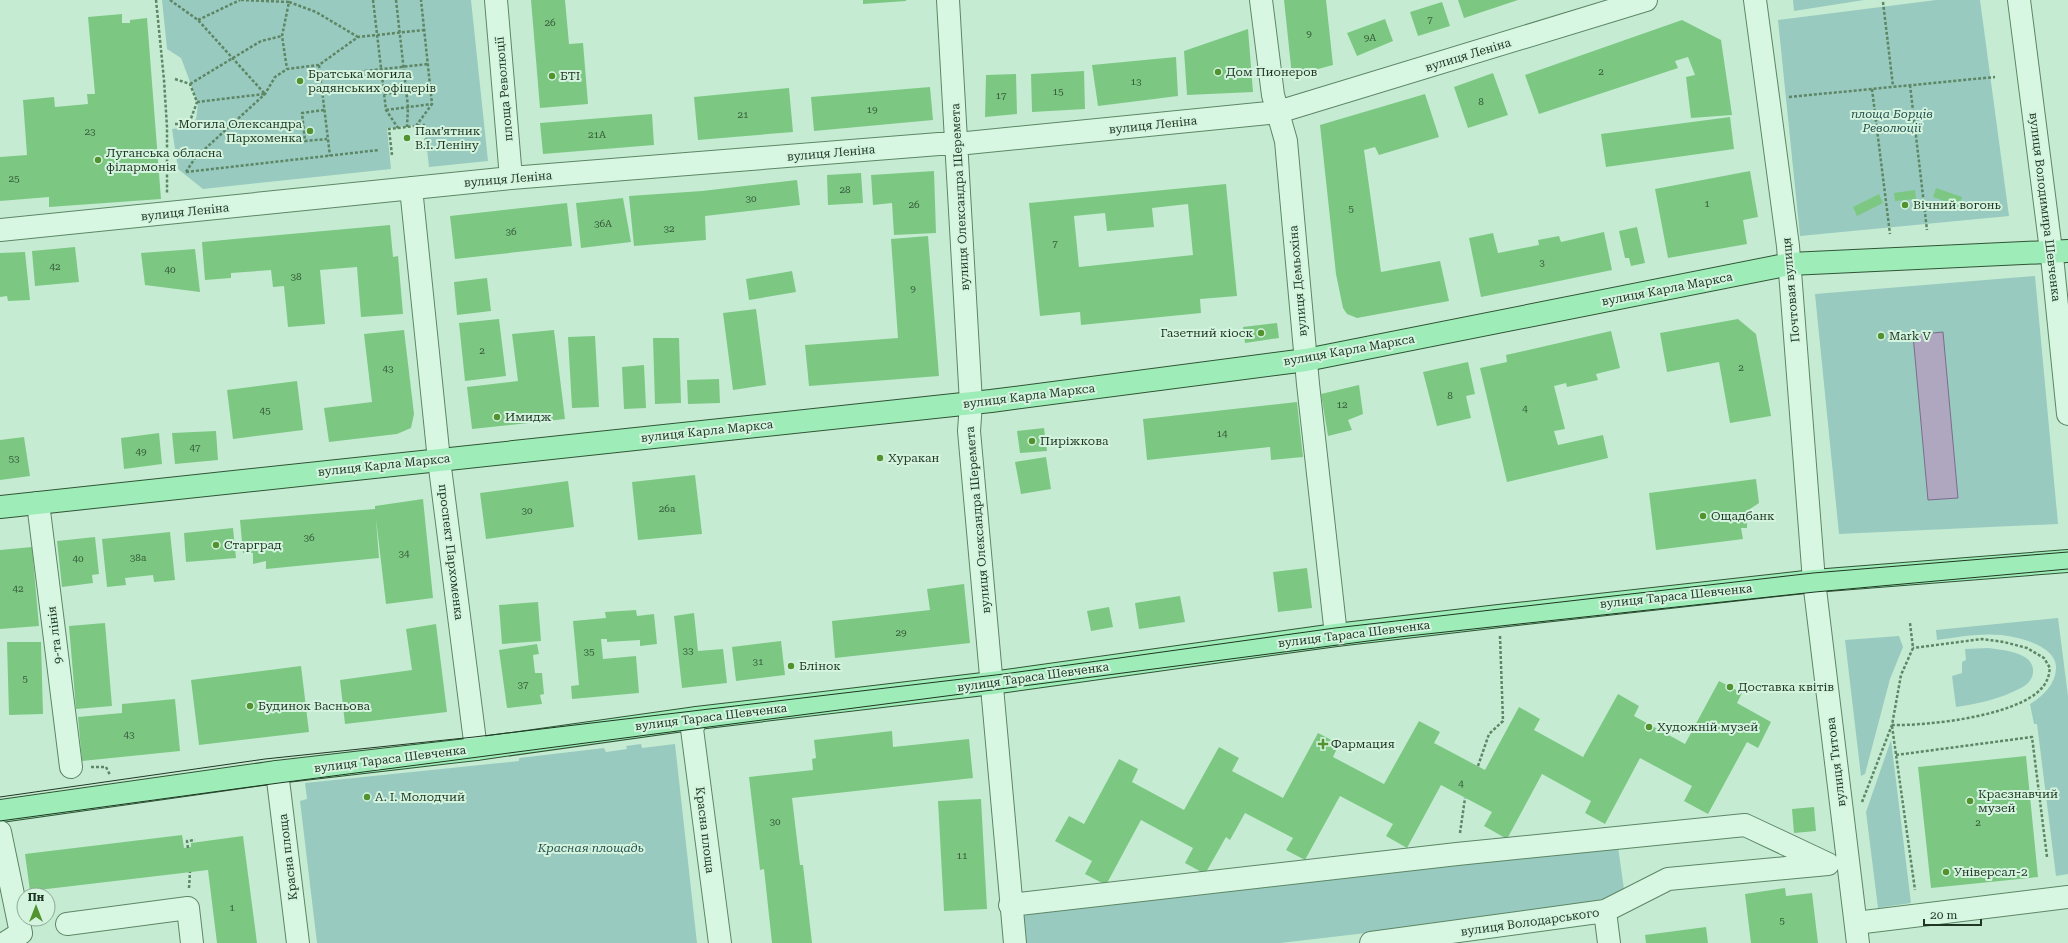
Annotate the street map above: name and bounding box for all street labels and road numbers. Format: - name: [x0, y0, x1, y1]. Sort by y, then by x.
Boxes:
- street label: вулиця Леніна: [1424, 35, 1513, 75]
- street label: площа Революції: [492, 36, 516, 142]
- street label: вулиця Олександра Шеремета: [948, 102, 972, 291]
- street label: вулиця Володимира Шевченка: [2026, 112, 2064, 303]
- street label: вулиця Леніна: [1108, 113, 1198, 137]
- street label: вулиця Леніна: [786, 142, 876, 164]
- street label: вулиця Леніна: [463, 168, 553, 190]
- street label: вулиця Леніна: [140, 200, 230, 224]
- street label: вулиця Демьохіна: [1286, 224, 1310, 337]
- street label: Почтовая вулиця: [1779, 237, 1803, 343]
- street label: вулиця Карла Маркса: [1600, 269, 1734, 309]
- street label: вулиця Карла Маркса: [1282, 331, 1416, 368]
- street label: вулиця Карла Маркса: [962, 381, 1096, 411]
- street label: вулиця Карла Маркса: [640, 417, 774, 445]
- street label: вулиця Олександра Шеремета: [963, 425, 993, 614]
- street label: вулиця Карла Маркса: [317, 451, 451, 479]
- street label: проспект Пархоменка: [436, 483, 466, 621]
- street label: вулиця Тараса Шевченка: [1599, 581, 1753, 611]
- street label: 9-та лінія: [44, 605, 65, 665]
- street label: вулиця Тараса Шевченка: [1277, 618, 1431, 650]
- street label: вулиця Тараса Шевченка: [956, 659, 1110, 695]
- street label: вулиця Тараса Шевченка: [634, 701, 788, 733]
- street label: вулиця Титова: [1824, 716, 1848, 808]
- street label: вулиця Тараса Шевченка: [313, 743, 467, 775]
- street label: Красна площа: [693, 786, 717, 874]
- street label: Красна площа: [276, 813, 300, 901]
- street label: вулиця Володарського: [1460, 905, 1600, 939]

